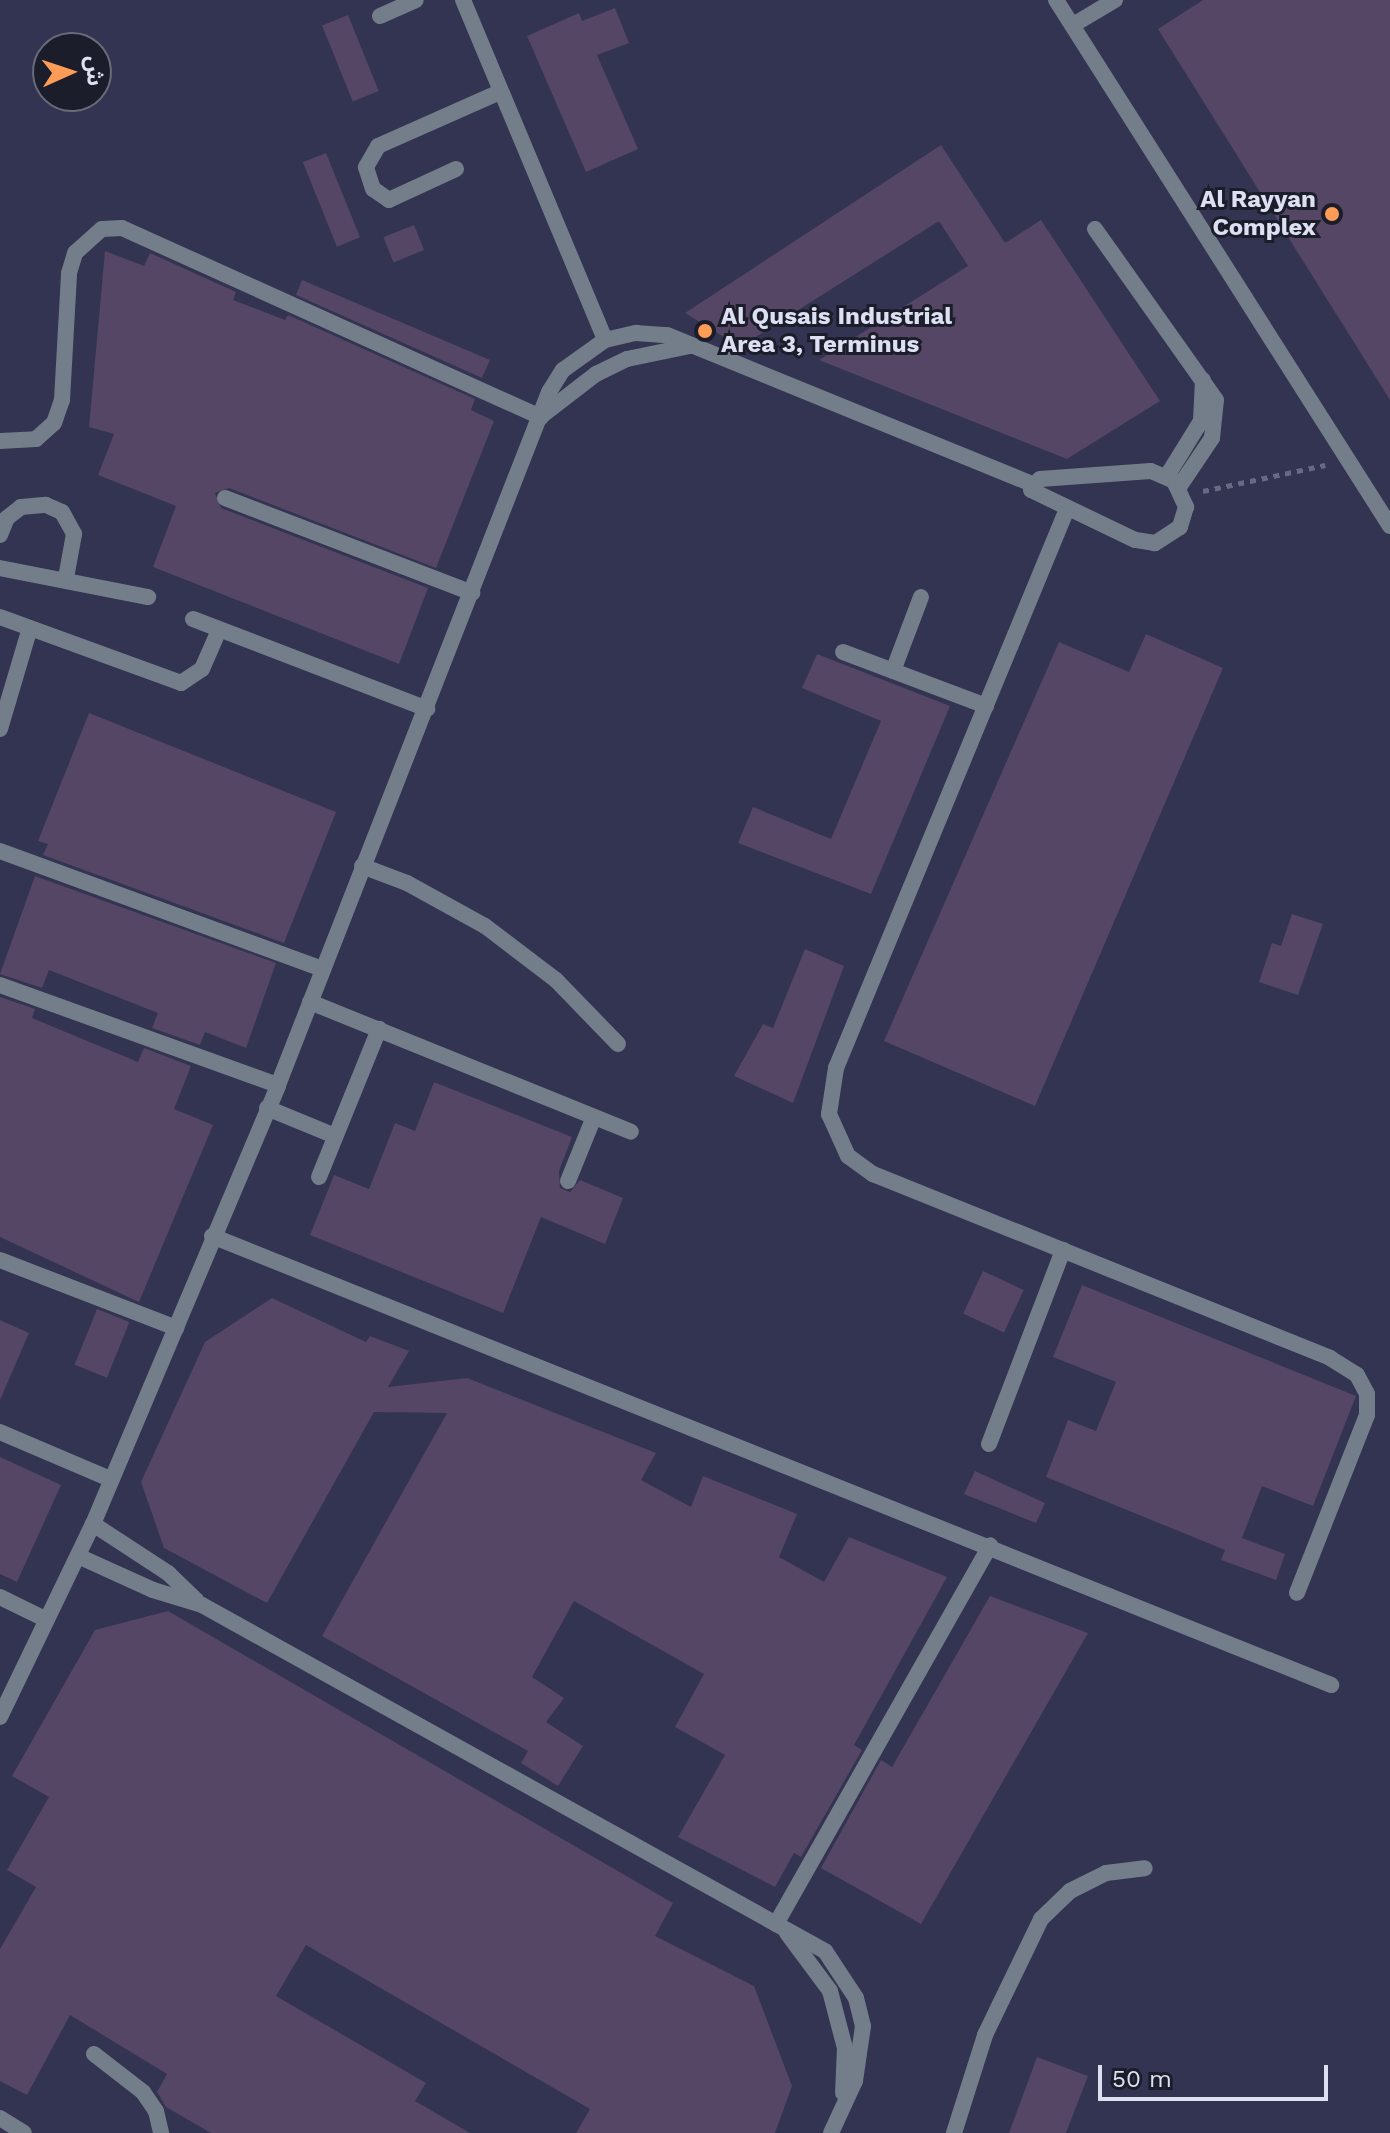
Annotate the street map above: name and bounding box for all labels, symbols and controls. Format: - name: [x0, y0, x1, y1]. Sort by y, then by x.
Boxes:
- north arrow: [32, 32, 112, 112]
- text: ش: [81, 55, 108, 87]
- place label: Al Rayyan Complex: [1200, 186, 1316, 242]
- marker: Al Rayyan Complex: [1323, 205, 1341, 223]
- place label: Al Qusais Industrial Area 3, Terminus: [721, 303, 953, 359]
- marker: Al Qusais Industrial Area 3, Terminus: [696, 322, 714, 340]
- scale bar: [1102, 2049, 1332, 2099]
- text: 50 m: [1112, 2065, 1172, 2093]

